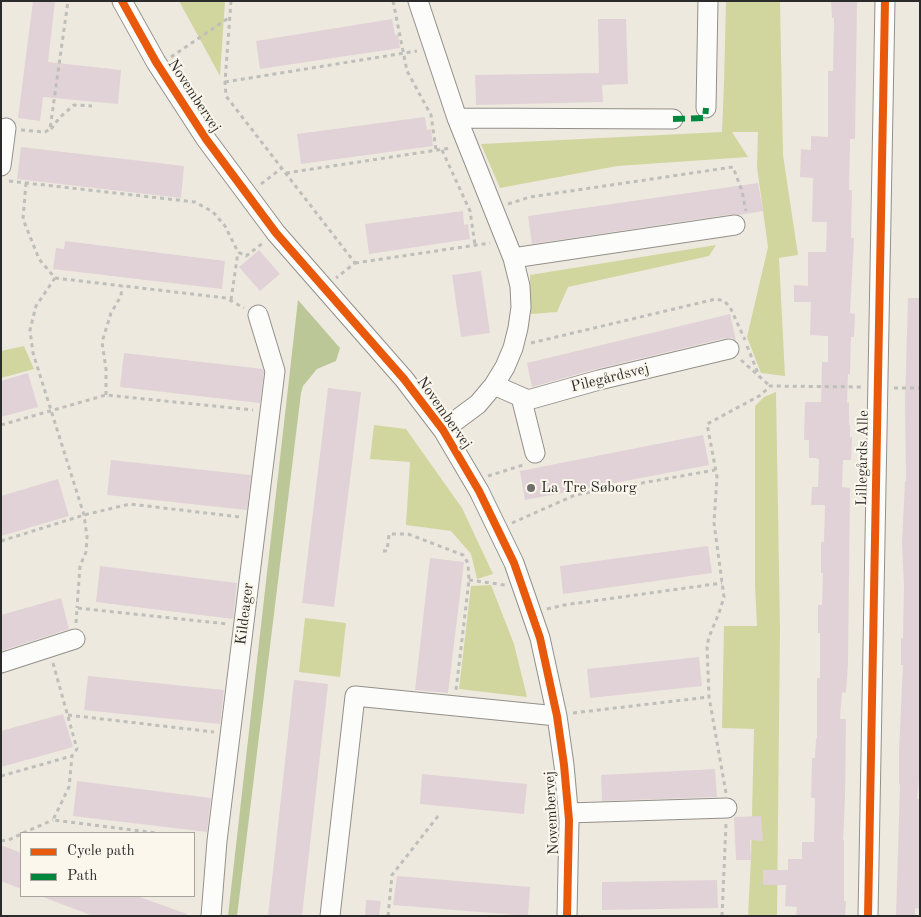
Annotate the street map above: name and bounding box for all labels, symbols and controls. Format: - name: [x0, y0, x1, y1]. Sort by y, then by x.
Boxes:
- street label: Novembervej: [164, 56, 224, 136]
- street label: Pilegårdsvej: [569, 360, 651, 396]
- street label: Novembervej: [413, 373, 475, 453]
- street label: Lillegårds Alle: [853, 410, 873, 506]
- place label: La Tre Søborg: [541, 479, 637, 497]
- marker: La Tre Søborg: [525, 482, 537, 494]
- street label: Kildeager: [232, 582, 258, 646]
- street label: Novembervej: [541, 771, 563, 855]
- legend: [20, 832, 195, 897]
- text: Cycle path: [67, 844, 135, 859]
- text: Path: [67, 869, 97, 884]

